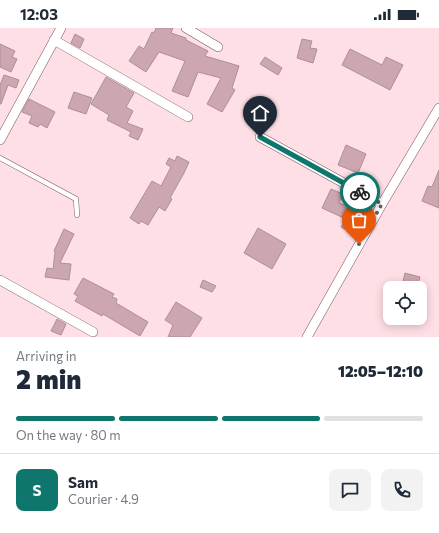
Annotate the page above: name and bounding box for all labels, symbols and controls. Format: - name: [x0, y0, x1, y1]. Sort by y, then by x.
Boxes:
- text: 12:03: [20, 5, 58, 23]
- pin: [243, 96, 277, 137]
- icon: home: [249, 102, 271, 124]
- courier: [340, 172, 380, 212]
- icon: bike: [349, 181, 371, 203]
- pin: [342, 203, 376, 244]
- icon: bag: [348, 209, 370, 231]
- map controls: [383, 281, 427, 325]
- button: locate: [383, 281, 427, 325]
- text: Arriving in: [16, 348, 76, 364]
- text: 12:05–12:10: [338, 362, 423, 380]
- text: 2 min: [16, 363, 81, 394]
- text: On the way · 80 m: [16, 427, 121, 443]
- button: chat: [329, 469, 371, 511]
- button: phone: [381, 469, 423, 511]
- text: Sam: [68, 473, 98, 491]
- text: S: [32, 481, 42, 499]
- text: Courier · 4.9: [68, 491, 139, 507]

